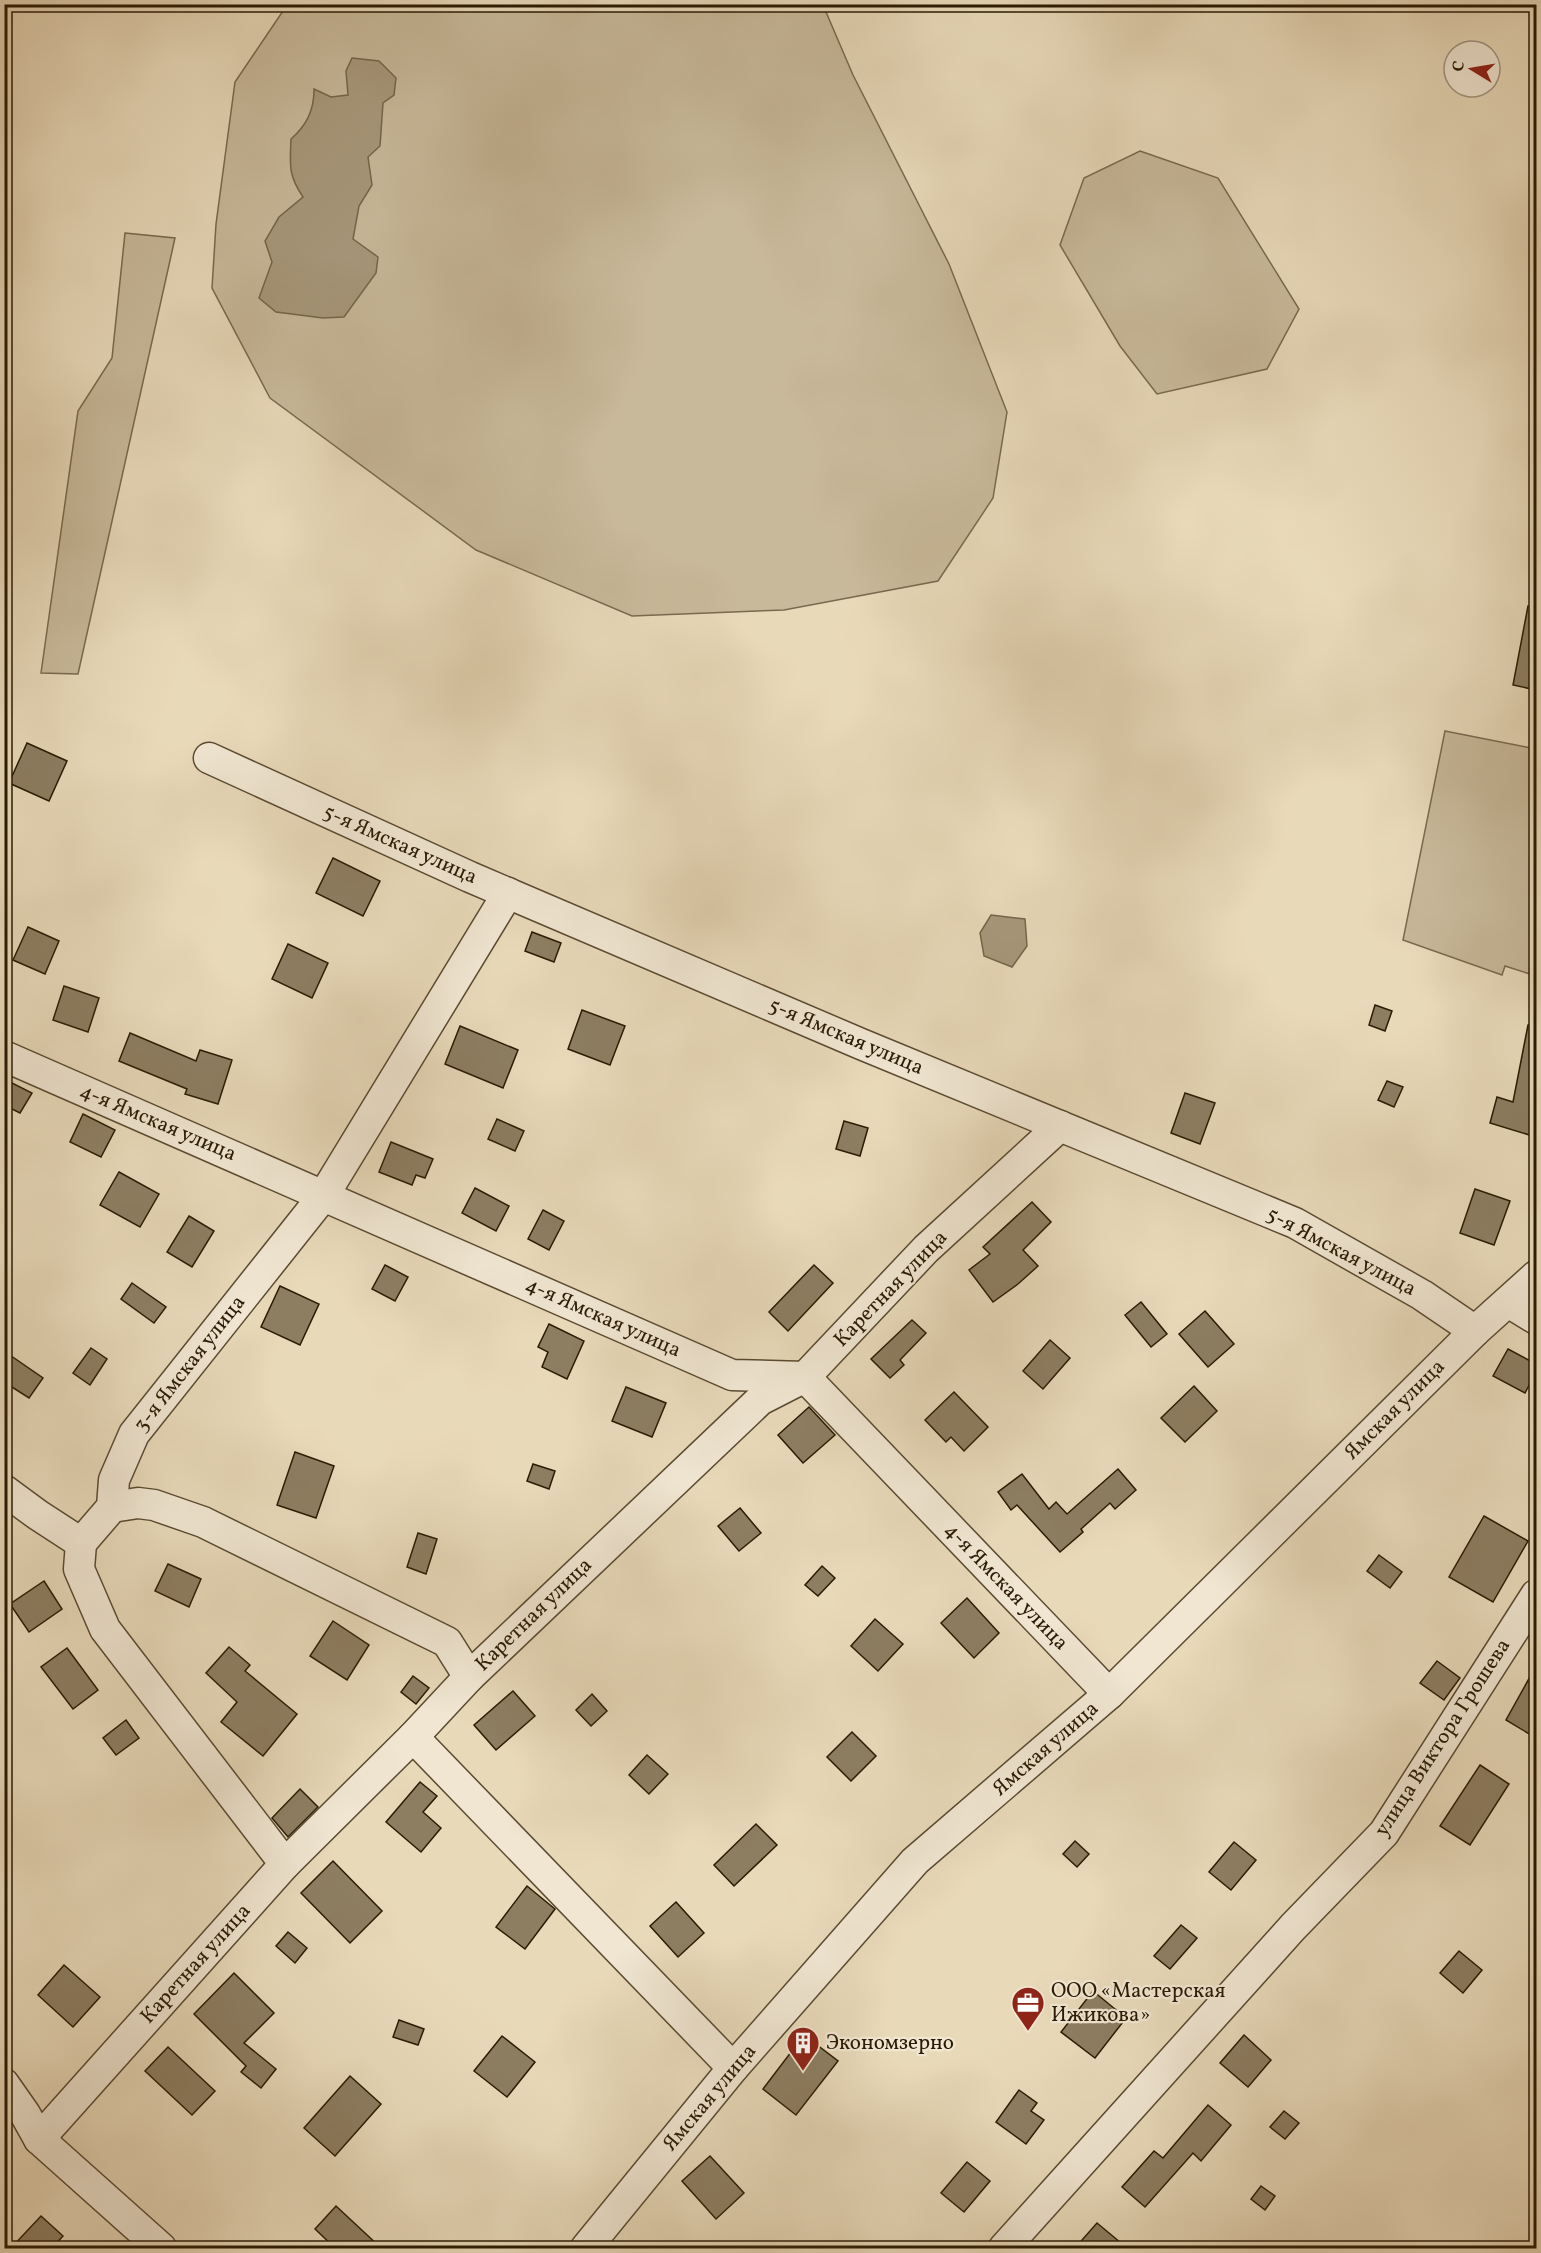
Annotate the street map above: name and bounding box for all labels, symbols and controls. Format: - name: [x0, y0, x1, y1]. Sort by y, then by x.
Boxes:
- north arrow: [1442, 39, 1502, 99]
- text: С: [1447, 59, 1471, 74]
- street label: 5-я Ямская улица: [318, 798, 482, 892]
- street label: 5-я Ямская улица: [764, 991, 928, 1083]
- street label: 4-я Ямская улица: [75, 1077, 241, 1169]
- street label: 5-я Ямская улица: [1261, 1200, 1421, 1304]
- street label: Каретная улица: [828, 1224, 954, 1354]
- street label: 4-я Ямская улица: [521, 1271, 685, 1365]
- street label: 3-я Ямская улица: [127, 1289, 253, 1439]
- street label: Ямская улица: [1338, 1353, 1452, 1467]
- street label: 4-я Ямская улица: [937, 1517, 1075, 1657]
- street label: Каретная улица: [469, 1552, 599, 1678]
- street label: улица Виктора Грошева: [1368, 1633, 1518, 1843]
- street label: Ямская улица: [987, 1695, 1105, 1803]
- street label: Каретная улица: [134, 1898, 258, 2030]
- place label: ООО «Мастерская Ижикова»: [1051, 1977, 1226, 2030]
- office icon: ООО «Мастерская Ижикова»: [1010, 1985, 1046, 2032]
- building icon: Экономзерно: [785, 2025, 821, 2072]
- place label: Экономзерно: [826, 2029, 954, 2058]
- street label: Ямская улица: [656, 2038, 764, 2158]

